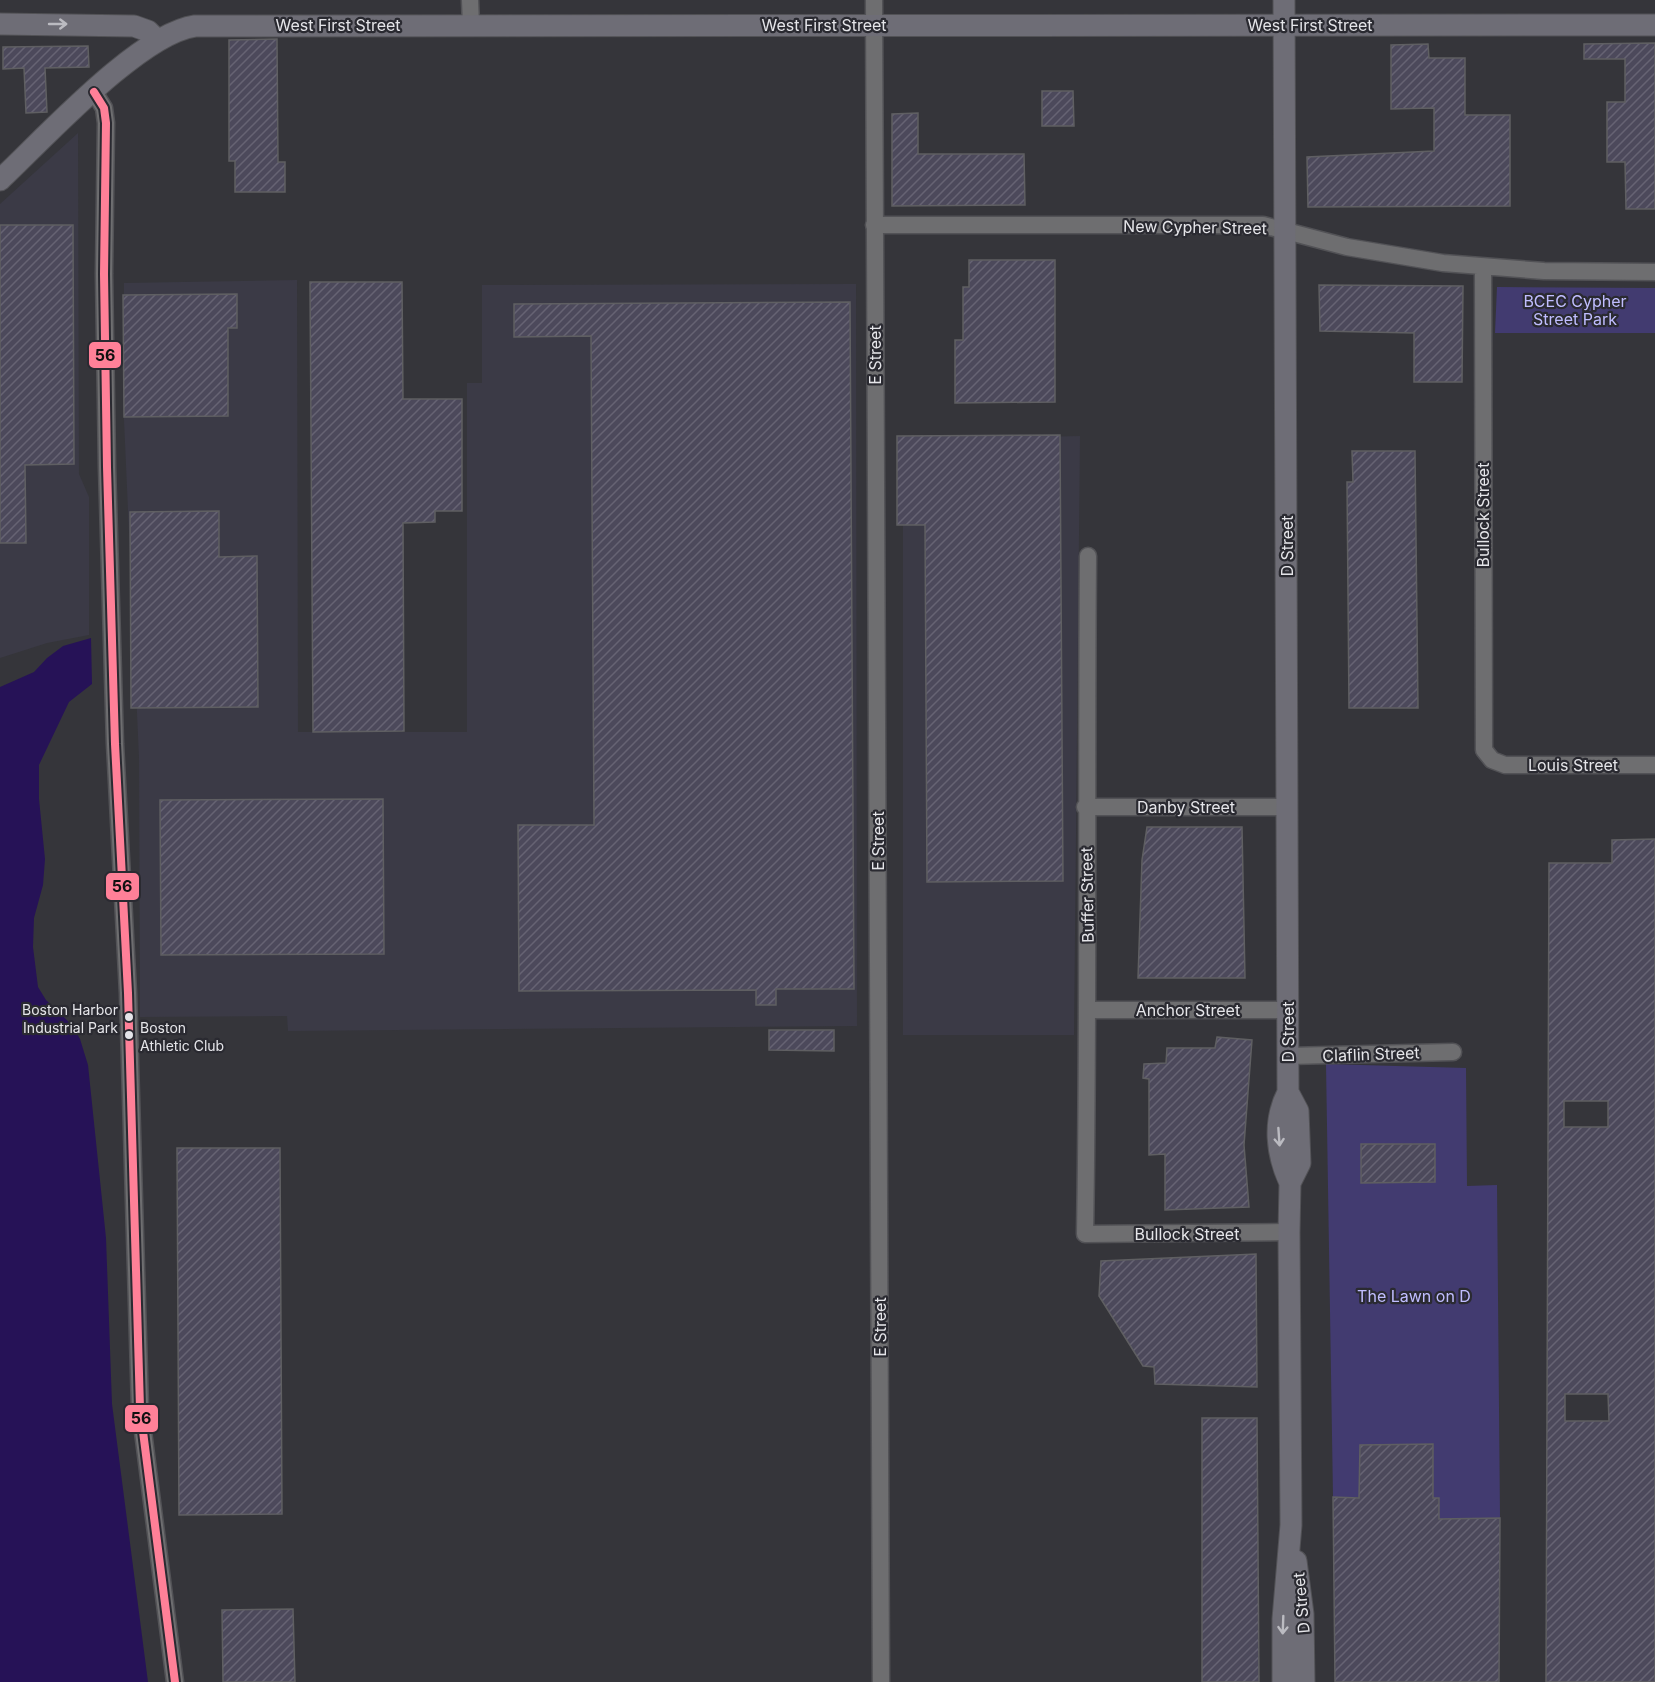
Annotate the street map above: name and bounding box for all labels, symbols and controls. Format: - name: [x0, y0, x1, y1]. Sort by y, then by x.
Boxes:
- street label: West First Street: [275, 15, 401, 35]
- street label: West First Street: [761, 15, 887, 35]
- street label: West First Street: [1247, 15, 1373, 35]
- one-way arrow: [48, 18, 68, 30]
- street label: New Cypher Street: [1123, 216, 1267, 238]
- park label: BCEC Cypher Street Park: [1523, 291, 1627, 329]
- street label: E Street: [865, 325, 885, 385]
- line badge: 56: [88, 341, 122, 369]
- text: 56: [95, 345, 115, 365]
- street label: Bullock Street: [1473, 463, 1493, 567]
- street label: D Street: [1277, 515, 1297, 577]
- street label: Louis Street: [1528, 755, 1618, 775]
- street label: Danby Street: [1137, 797, 1235, 817]
- street label: E Street: [868, 811, 888, 871]
- street label: Buffer Street: [1076, 847, 1098, 943]
- line badge: 56: [105, 872, 140, 901]
- text: 56: [112, 876, 132, 896]
- street label: Anchor Street: [1136, 1000, 1240, 1020]
- place label: Boston Harbor Industrial Park: [22, 1001, 118, 1036]
- street label: D Street: [1278, 1001, 1298, 1063]
- marker: Boston Harbor Industrial Park: [123, 1011, 135, 1023]
- place label: Boston Athletic Club: [140, 1019, 224, 1054]
- marker: Boston Athletic Club: [123, 1029, 135, 1041]
- street label: Claflin Street: [1322, 1042, 1420, 1066]
- one-way arrow: [1274, 1127, 1285, 1147]
- street label: Bullock Street: [1135, 1224, 1239, 1244]
- park label: The Lawn on D: [1357, 1286, 1471, 1306]
- street label: E Street: [870, 1297, 890, 1357]
- line badge: 56: [124, 1404, 159, 1433]
- text: 56: [131, 1408, 151, 1428]
- street label: D Street: [1288, 1572, 1314, 1634]
- one-way arrow: [1277, 1615, 1289, 1635]

